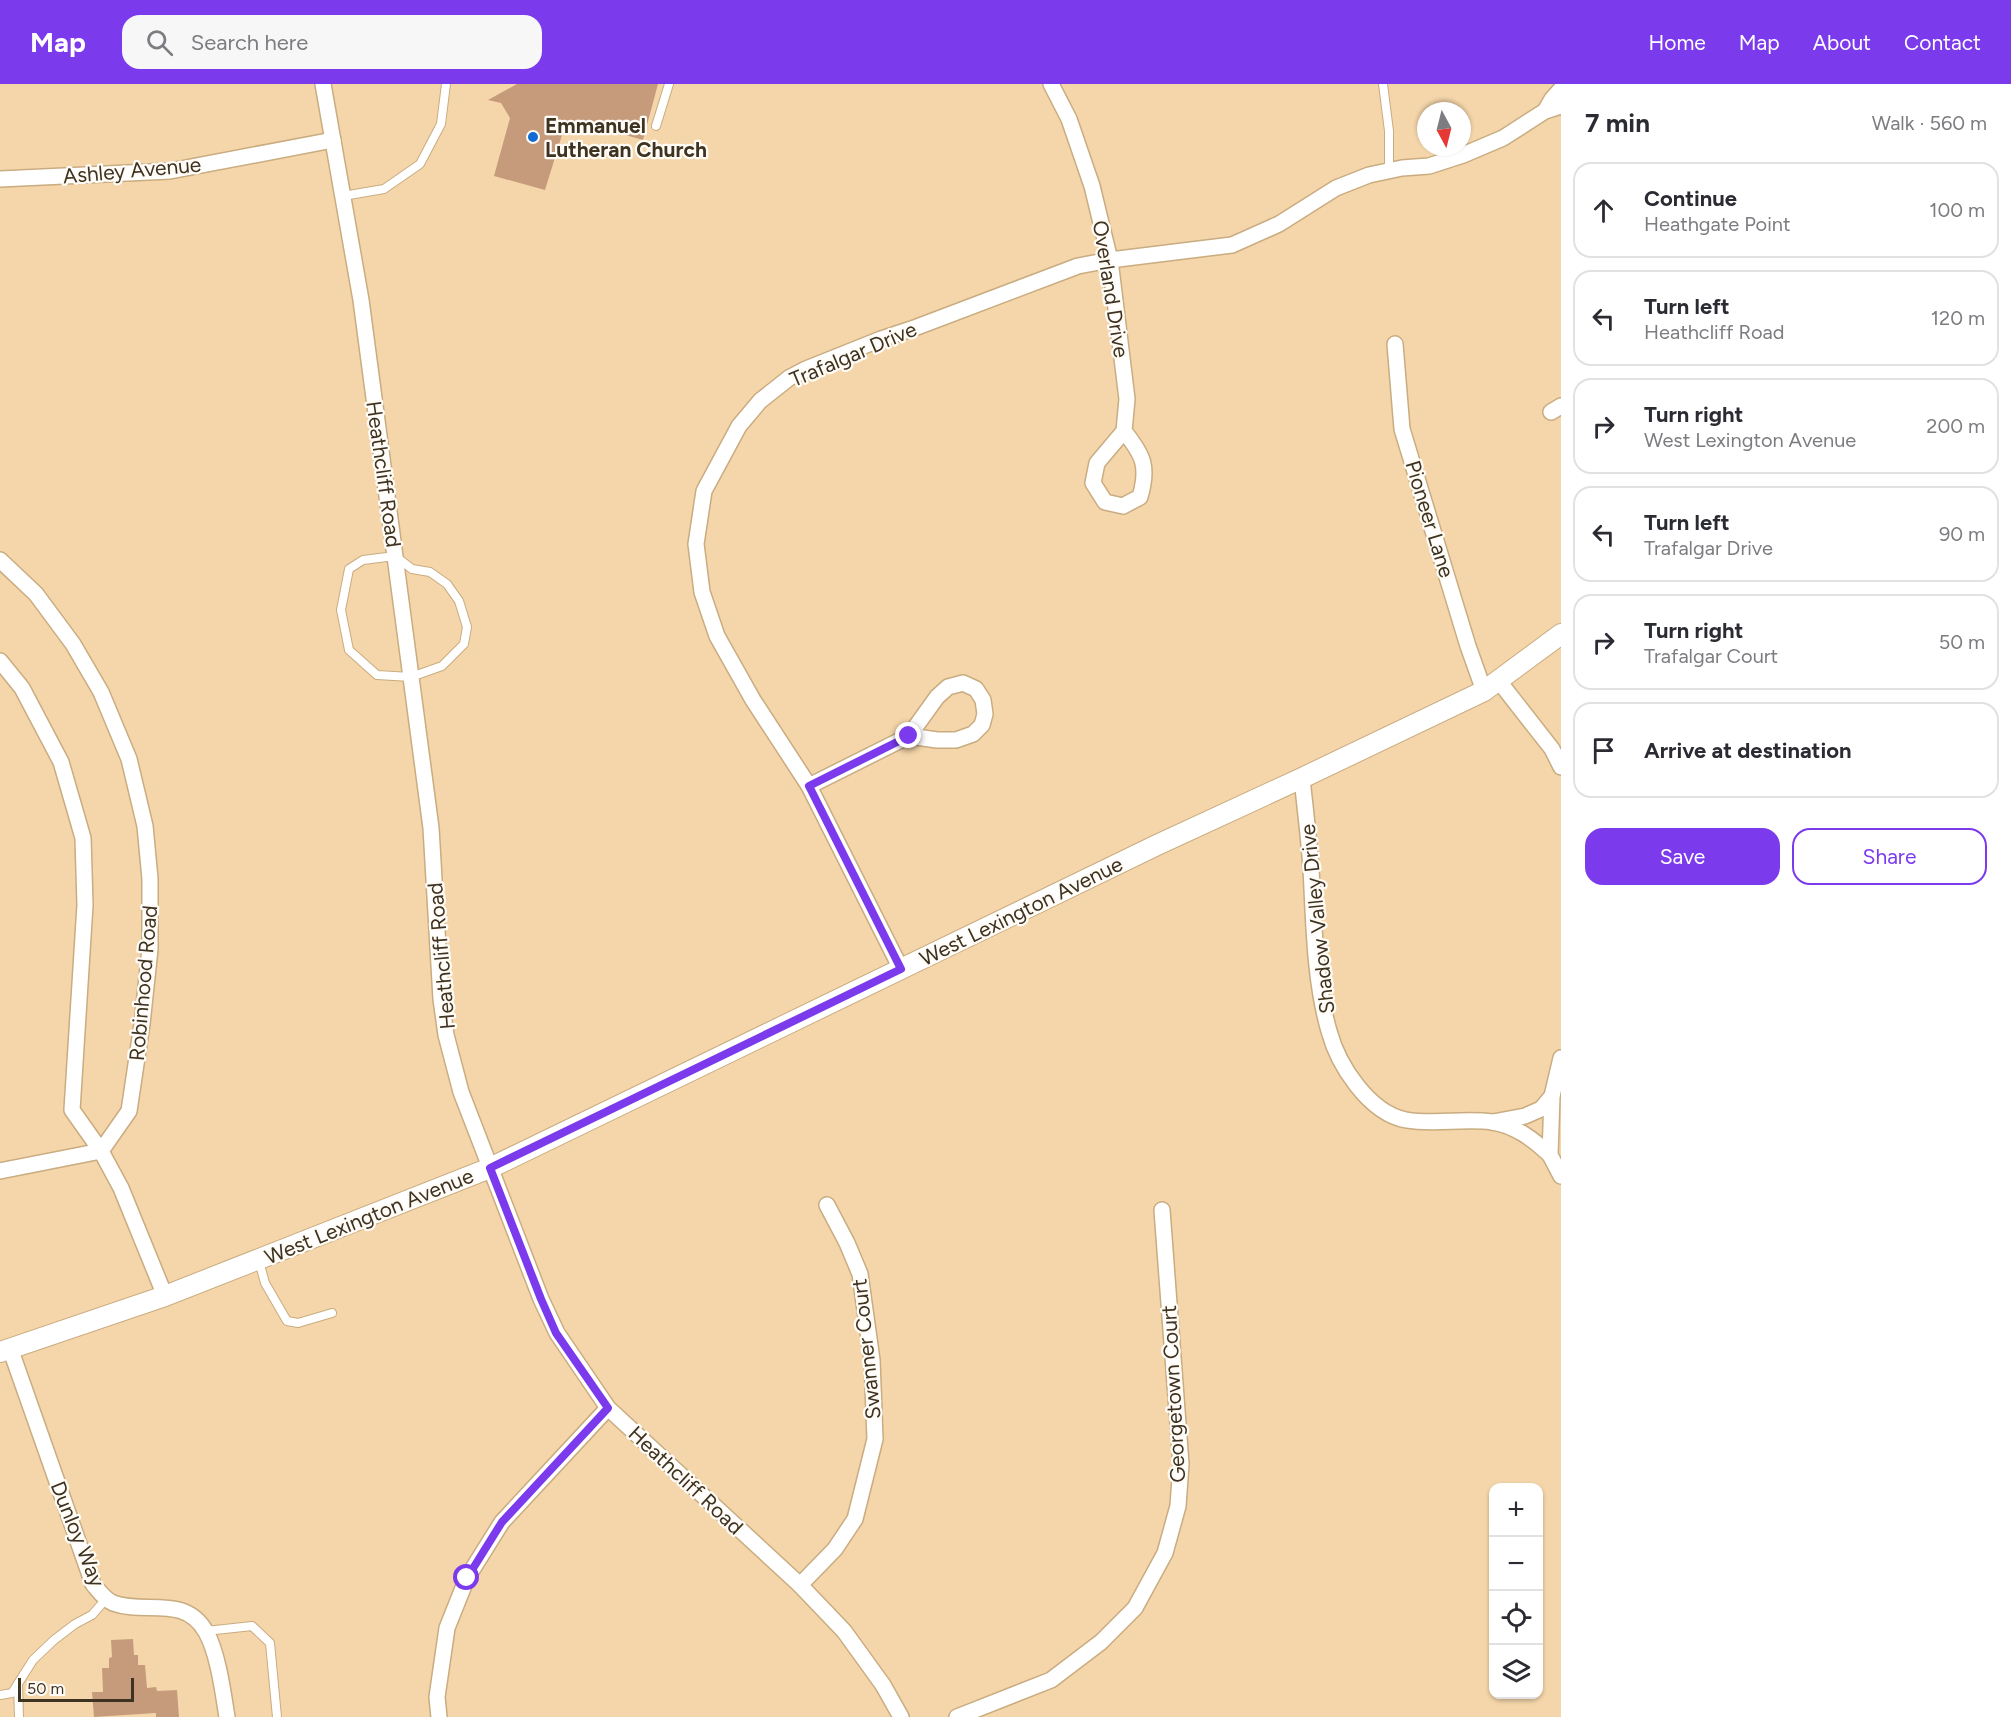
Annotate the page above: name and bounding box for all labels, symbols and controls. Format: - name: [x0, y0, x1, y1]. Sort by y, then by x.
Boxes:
- search box: [122, 15, 542, 69]
- text: Map: [30, 25, 86, 59]
- icon: search: [143, 26, 176, 59]
- text: Search here: [191, 29, 308, 56]
- text: Home: [1649, 30, 1706, 55]
- text: Map: [1739, 30, 1780, 55]
- text: About: [1813, 30, 1871, 55]
- text: Contact: [1904, 30, 1981, 55]
- north arrow: [1417, 102, 1471, 156]
- text: 7 min: [1585, 107, 1650, 139]
- text: Walk · 560 m: [1872, 111, 1987, 135]
- place label: Emmanuel Lutheran Church: [545, 113, 707, 162]
- marker: Emmanuel Lutheran Church: [526, 130, 540, 144]
- street label: Ashley Avenue: [62, 151, 202, 189]
- text: Continue: [1644, 185, 1737, 212]
- icon: ahead: [1587, 194, 1620, 227]
- text: 100 m: [1929, 198, 1985, 222]
- text: Heathgate Point: [1644, 212, 1791, 236]
- street label: Overland Drive: [1088, 219, 1134, 359]
- text: Turn left: [1644, 293, 1730, 320]
- icon: left: [1587, 302, 1620, 335]
- text: 120 m: [1931, 306, 1985, 330]
- street label: Trafalgar Drive: [786, 316, 920, 392]
- text: Heathcliff Road: [1644, 320, 1784, 344]
- street label: Heathcliff Road: [361, 399, 407, 549]
- text: Turn right: [1644, 401, 1743, 428]
- icon: right: [1587, 410, 1620, 443]
- text: 200 m: [1926, 414, 1985, 438]
- text: West Lexington Avenue: [1644, 428, 1856, 452]
- street label: Pioneer Lane: [1400, 458, 1460, 580]
- text: Turn left: [1644, 509, 1730, 536]
- icon: left: [1587, 518, 1620, 551]
- text: 90 m: [1939, 522, 1985, 546]
- text: Trafalgar Drive: [1644, 536, 1773, 560]
- text: Turn right: [1644, 617, 1743, 644]
- icon: right: [1587, 626, 1620, 659]
- text: 50 m: [1939, 630, 1985, 654]
- text: Trafalgar Court: [1644, 644, 1778, 668]
- route end: [895, 722, 921, 748]
- icon: arrive: [1587, 734, 1620, 767]
- text: Arrive at destination: [1644, 737, 1852, 764]
- street label: Shadow Valley Drive: [1295, 823, 1339, 1015]
- button: Save: [1585, 828, 1780, 885]
- button: Share: [1792, 828, 1987, 885]
- street label: West Lexington Avenue: [915, 851, 1127, 971]
- street label: Heathcliff Road: [422, 881, 460, 1031]
- street label: Robinhood Road: [124, 904, 162, 1062]
- street label: West Lexington Avenue: [261, 1163, 477, 1269]
- street label: Swanner Court: [846, 1277, 886, 1420]
- street label: Georgetown Court: [1156, 1305, 1190, 1483]
- street label: Heathcliff Road: [624, 1421, 748, 1539]
- street label: Dunloy Way: [46, 1478, 110, 1590]
- map controls: [1489, 1483, 1543, 1699]
- button: +: [1489, 1483, 1543, 1537]
- button: −: [1489, 1537, 1543, 1591]
- route start: [453, 1564, 479, 1590]
- button: locate: [1489, 1591, 1543, 1645]
- button: layers: [1489, 1645, 1543, 1699]
- scale bar: [18, 1675, 134, 1702]
- text: 50 m: [27, 1679, 64, 1698]

